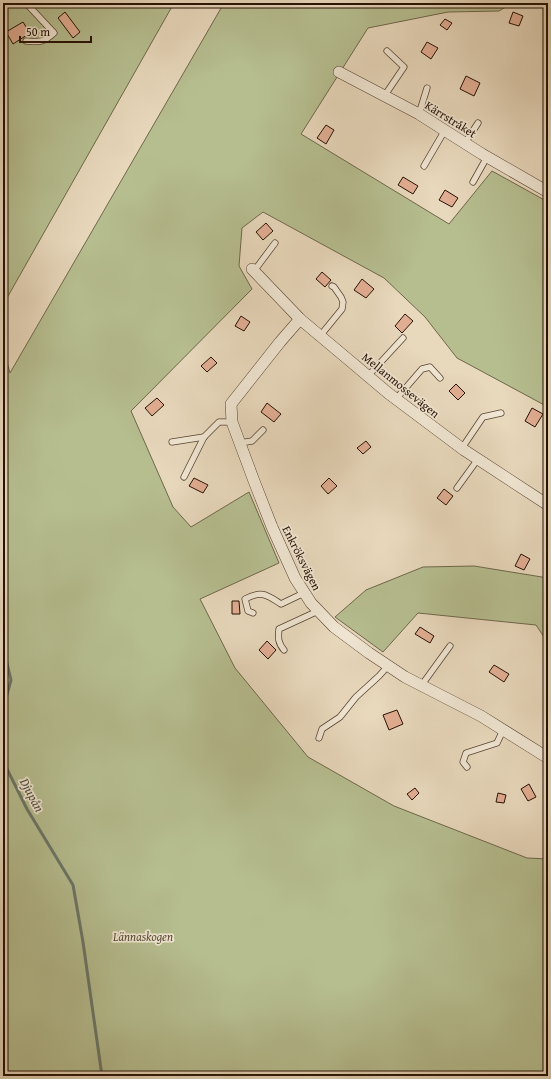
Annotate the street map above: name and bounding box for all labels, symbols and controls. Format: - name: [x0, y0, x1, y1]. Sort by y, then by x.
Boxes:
- scale bar: [20, 18, 91, 44]
- text: 50 m: [26, 23, 50, 40]
- street label: Kärrstråket: [422, 96, 481, 142]
- street label: Mellanmossevägen: [358, 348, 444, 422]
- street label: Enkröksvägen: [278, 523, 326, 594]
- water label: Djupån: [15, 774, 49, 816]
- park label: Lännaskogen: [112, 928, 173, 945]

